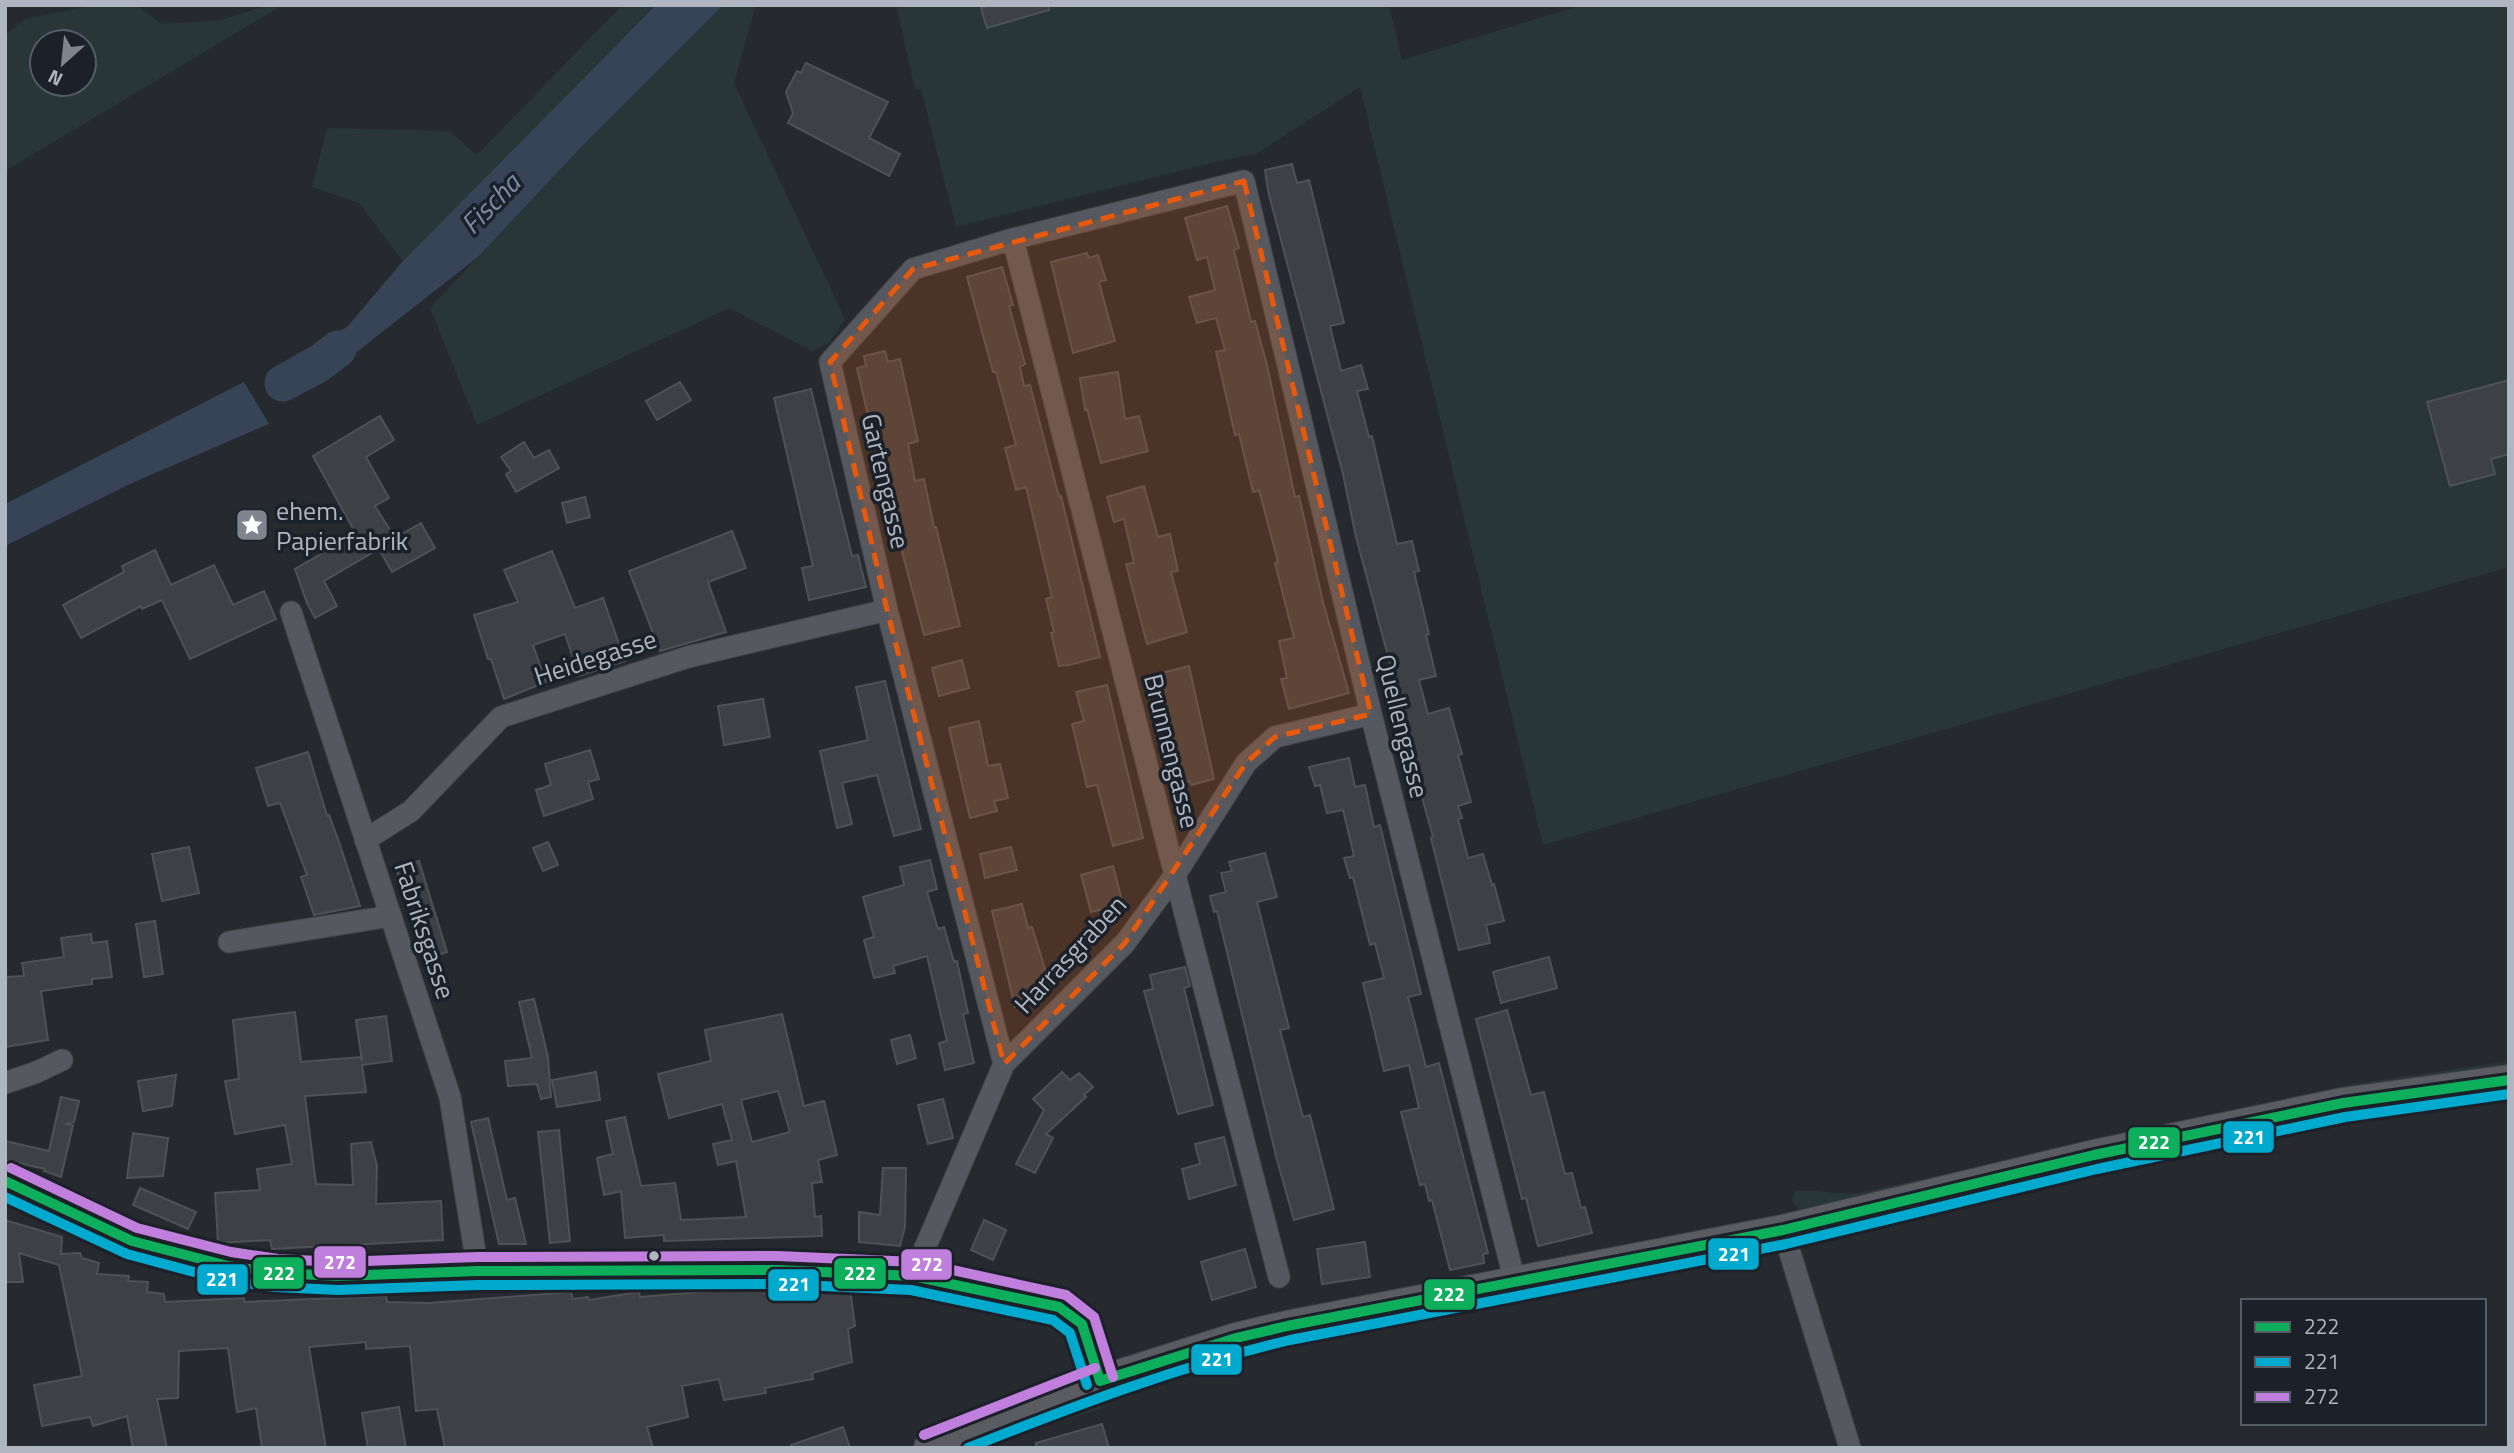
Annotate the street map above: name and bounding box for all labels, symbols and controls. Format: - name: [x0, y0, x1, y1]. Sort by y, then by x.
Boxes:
- north arrow: [28, 28, 98, 98]
- text: N: [43, 63, 68, 95]
- water label: Fischa: [450, 161, 531, 243]
- street label: Gartengasse: [851, 409, 921, 553]
- place label: ehem. Papierfabrik: [276, 491, 408, 560]
- place icon: ehem. Papierfabrik: [233, 506, 271, 544]
- street label: Heidegasse: [529, 619, 661, 695]
- street label: Quellengasse: [1366, 650, 1440, 802]
- street label: Brunnengasse: [1134, 670, 1210, 832]
- street label: Fabriksgasse: [384, 856, 466, 1004]
- street label: Harrasgraben: [1005, 886, 1135, 1022]
- line badge: 221: [2222, 1120, 2275, 1154]
- text: 221: [2233, 1122, 2265, 1151]
- line badge: 222: [2127, 1126, 2181, 1159]
- text: 222: [2138, 1127, 2170, 1156]
- line badge: 221: [1707, 1237, 1760, 1271]
- text: 221: [1718, 1239, 1750, 1268]
- line badge: 272: [313, 1245, 367, 1279]
- text: 272: [324, 1247, 356, 1276]
- line badge: 272: [900, 1248, 953, 1281]
- unlabelled marker: [647, 1249, 661, 1263]
- text: 272: [911, 1249, 943, 1278]
- line badge: 222: [252, 1256, 305, 1290]
- line badge: 222: [833, 1257, 887, 1290]
- text: 222: [263, 1258, 295, 1287]
- text: 222: [844, 1258, 876, 1287]
- line badge: 221: [196, 1263, 249, 1296]
- text: 221: [206, 1264, 238, 1293]
- line badge: 221: [767, 1268, 820, 1302]
- text: 221: [778, 1269, 810, 1298]
- line badge: 222: [1423, 1278, 1476, 1311]
- text: 222: [1433, 1279, 1465, 1308]
- legend: [2241, 1299, 2486, 1425]
- text: 222: [2304, 1310, 2339, 1342]
- line badge: 221: [1190, 1343, 1243, 1376]
- text: 221: [1201, 1344, 1233, 1373]
- text: 221: [2304, 1345, 2339, 1377]
- text: 272: [2304, 1380, 2339, 1412]

